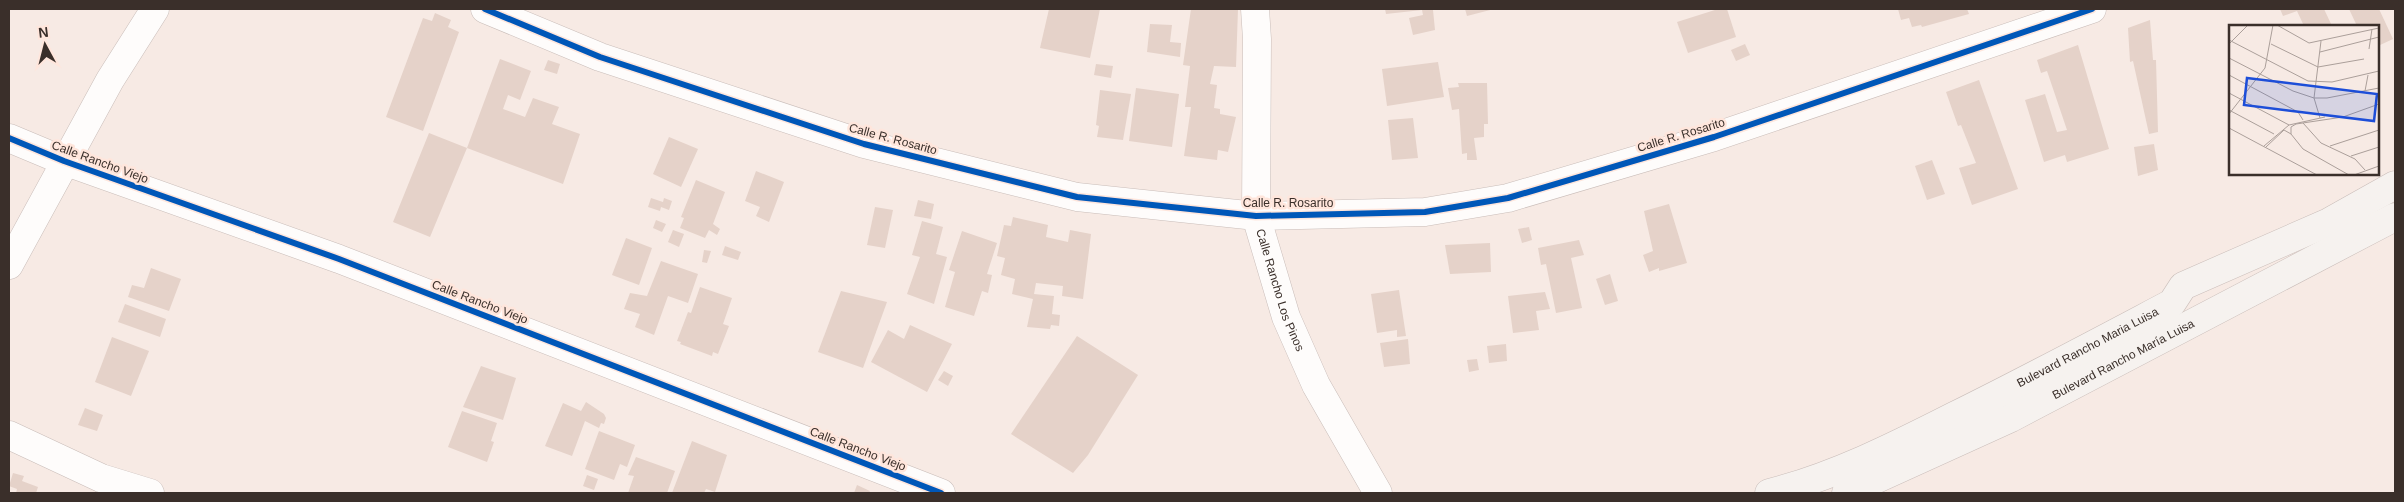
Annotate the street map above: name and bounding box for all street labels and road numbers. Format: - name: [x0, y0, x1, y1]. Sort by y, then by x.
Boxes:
- street label: Calle R. Rosarito: [1636, 115, 1727, 155]
- street label: Calle R. Rosarito: [847, 121, 939, 158]
- street label: Calle Rancho Viejo: [50, 138, 151, 186]
- street label: Calle R. Rosarito: [1243, 196, 1334, 210]
- street label: Calle Rancho Los Pinos: [1253, 227, 1307, 353]
- street label: Calle Rancho Viejo: [430, 277, 530, 327]
- street label: Bulevard Rancho Maria Luisa: [2015, 304, 2161, 390]
- street label: Bulevard Rancho María Luisa: [2050, 316, 2197, 402]
- street label: Calle Rancho Viejo: [808, 424, 908, 474]

